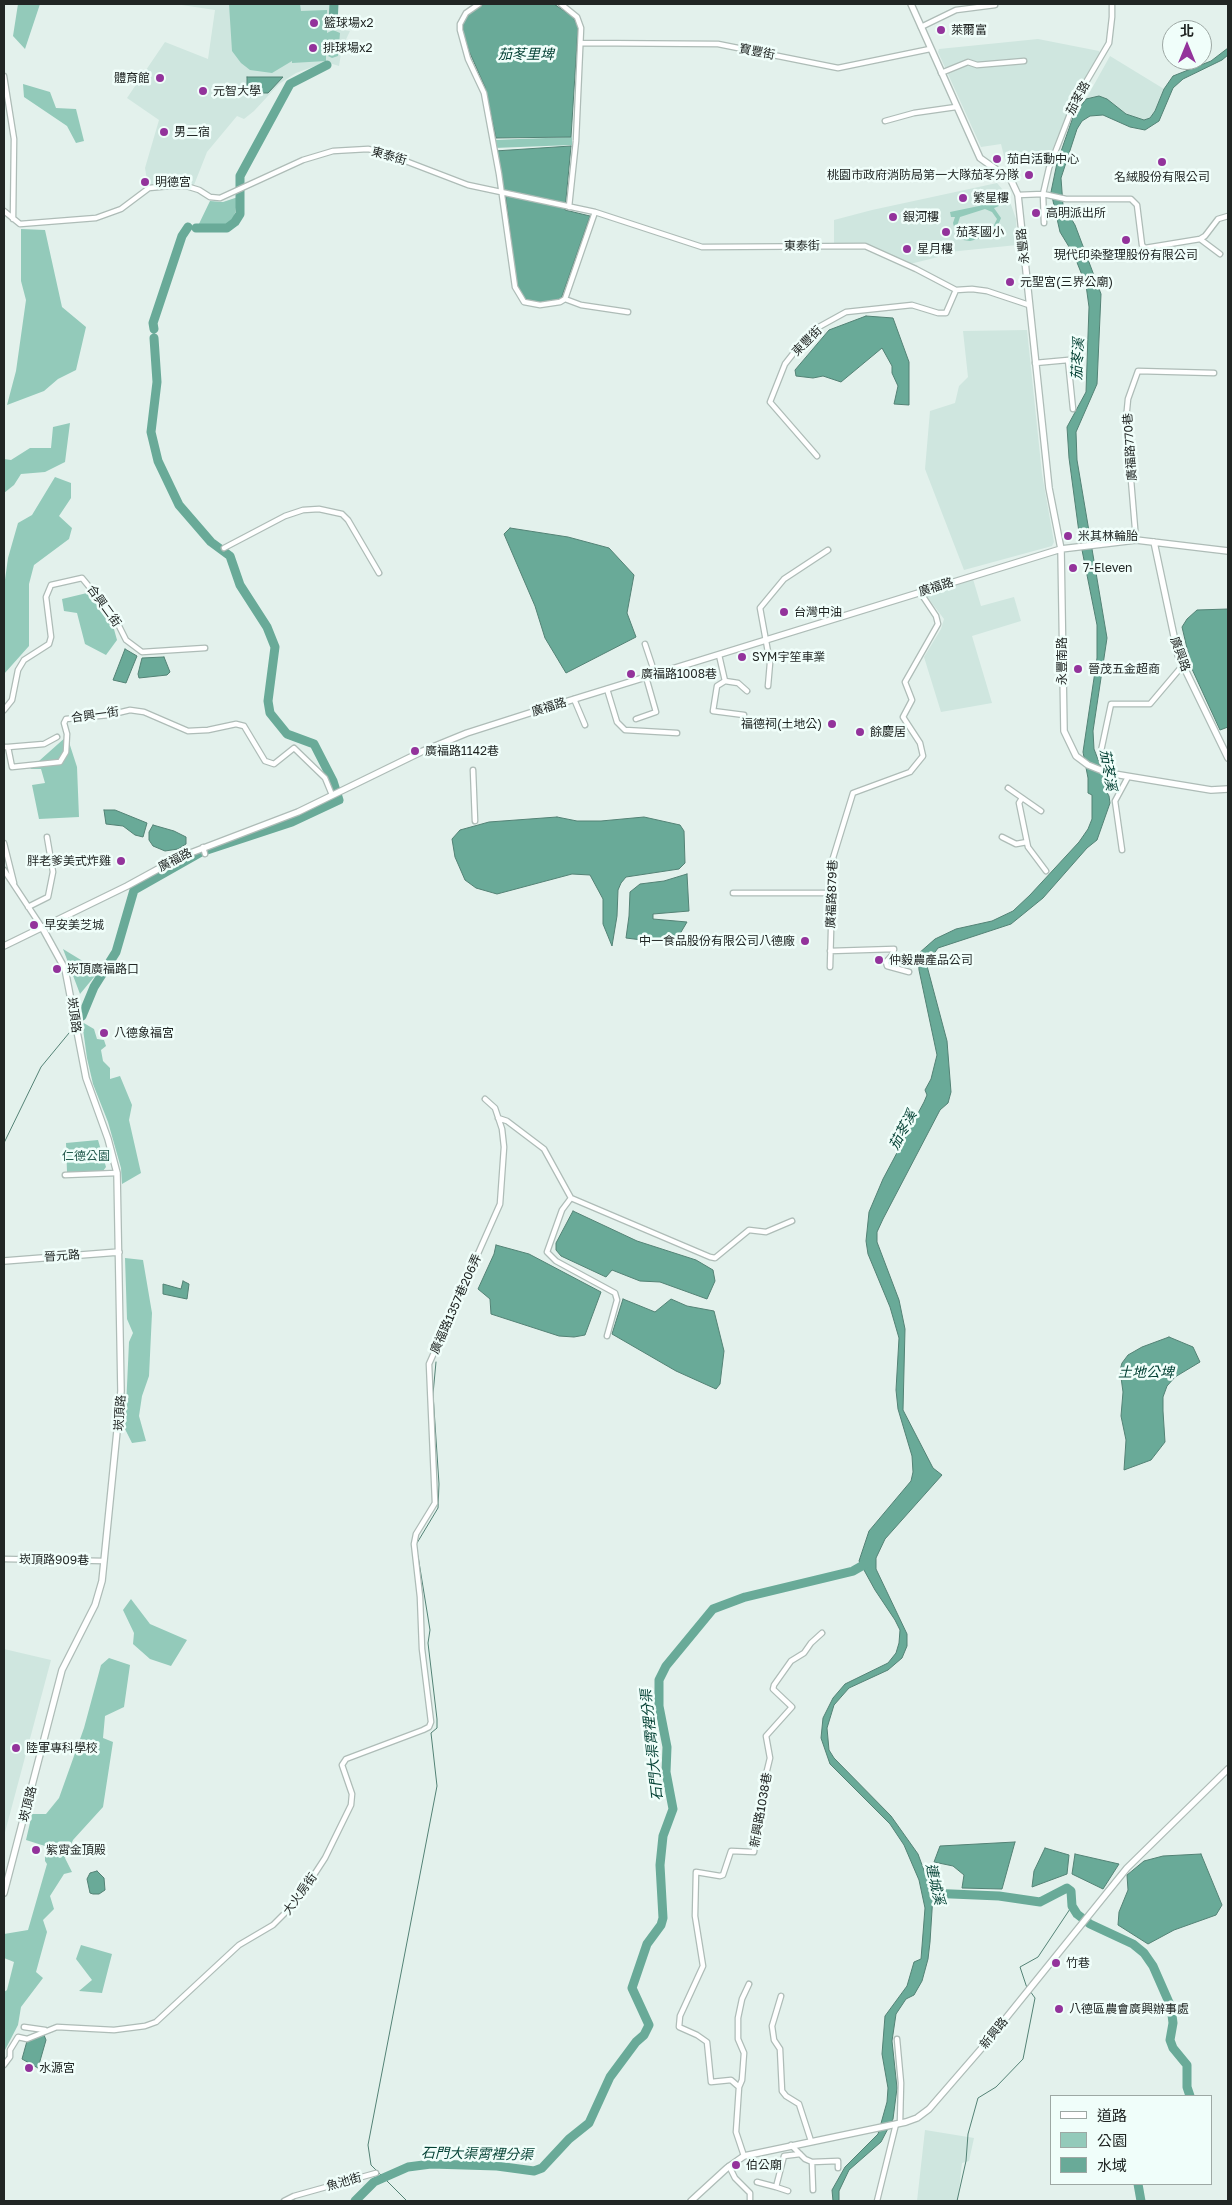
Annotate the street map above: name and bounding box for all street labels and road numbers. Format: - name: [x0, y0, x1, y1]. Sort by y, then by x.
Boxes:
- street label: 寶豐街: [738, 41, 776, 63]
- street label: 茄苳路: [1063, 79, 1093, 117]
- street label: 東泰街: [370, 144, 408, 168]
- street label: 永豐路: [1014, 227, 1032, 265]
- street label: 東泰街: [784, 238, 820, 254]
- street label: 東豐街: [789, 323, 825, 359]
- street label: 廣福路770巷: [1120, 413, 1140, 481]
- street label: 廣福路: [917, 575, 955, 599]
- street label: 合興二街: [84, 582, 124, 630]
- street label: 廣興路: [1167, 635, 1193, 673]
- street label: 永豐南路: [1055, 637, 1069, 685]
- street label: 廣福路: [530, 695, 568, 719]
- street label: 合興一街: [70, 705, 120, 725]
- street label: 廣福路: [156, 845, 194, 875]
- street label: 廣福路879巷: [824, 859, 840, 929]
- street label: 崁頂路: [64, 996, 84, 1034]
- street label: 晉元路: [44, 1248, 80, 1264]
- street label: 廣福路1357巷206弄: [427, 1252, 485, 1356]
- street label: 崁頂路: [112, 1395, 128, 1431]
- street label: 崁頂路909巷: [19, 1552, 89, 1568]
- street label: 新興路1038巷: [747, 1772, 775, 1848]
- street label: 崁頂路: [17, 1785, 39, 1823]
- street label: 大火房街: [280, 1870, 320, 1918]
- street label: 新興路: [977, 2014, 1011, 2052]
- street label: 魚池街: [325, 2170, 363, 2194]

